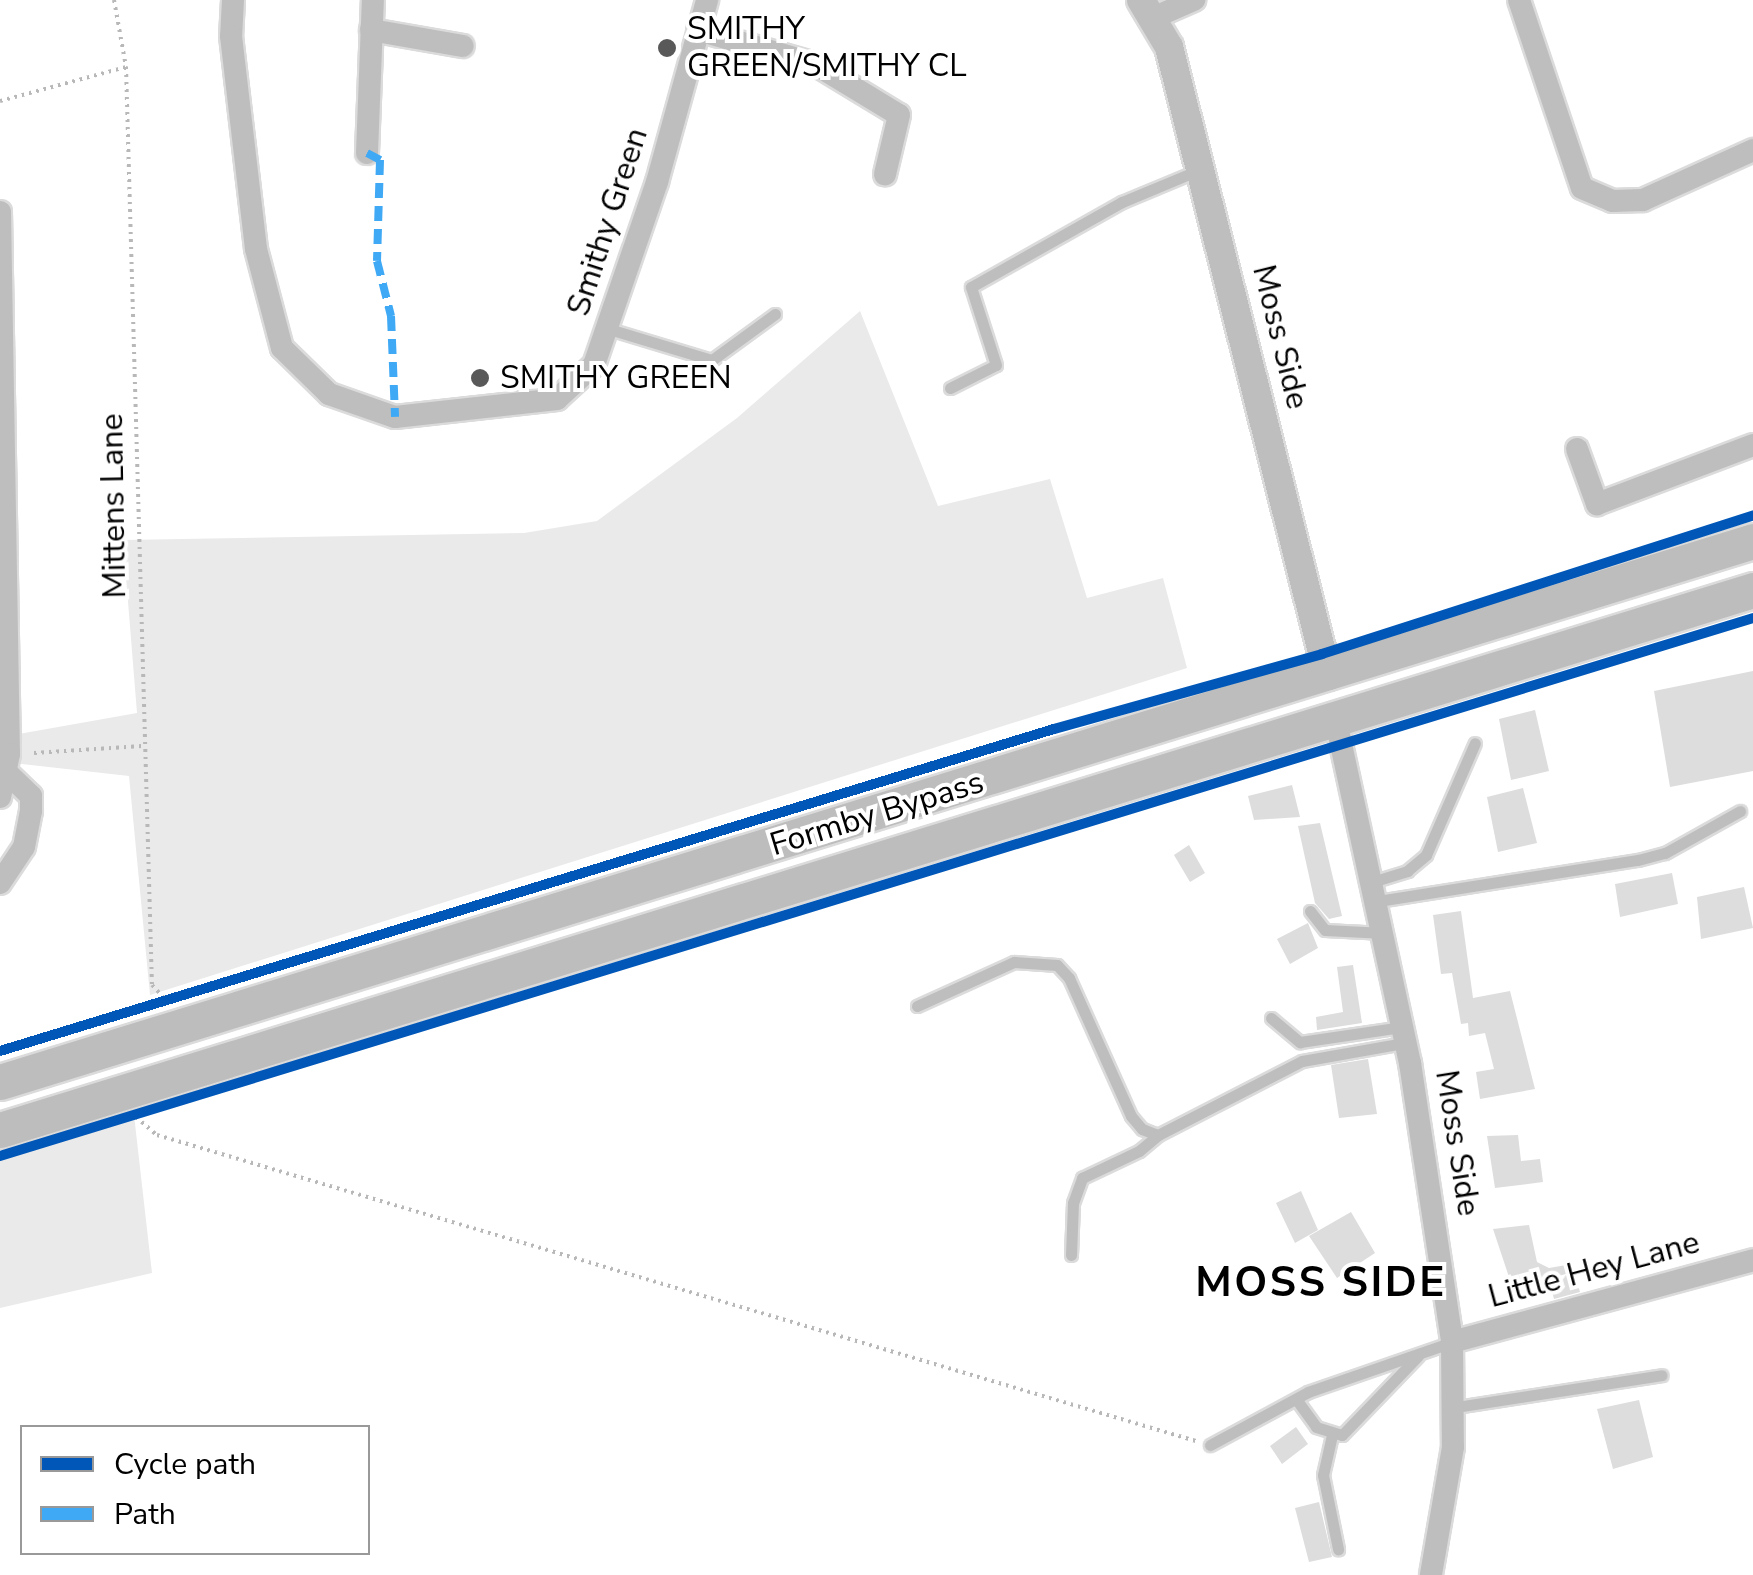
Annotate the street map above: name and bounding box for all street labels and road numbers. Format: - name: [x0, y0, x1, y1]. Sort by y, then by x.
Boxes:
- street label: Smithy Green: [560, 123, 656, 321]
- street label: Moss Side: [1244, 261, 1316, 413]
- street label: Mittens Lane: [93, 413, 135, 599]
- street label: Formby Bypass: [766, 763, 988, 865]
- street label: Moss Side: [1427, 1067, 1487, 1219]
- street label: Little Hey Lane: [1484, 1223, 1704, 1317]

